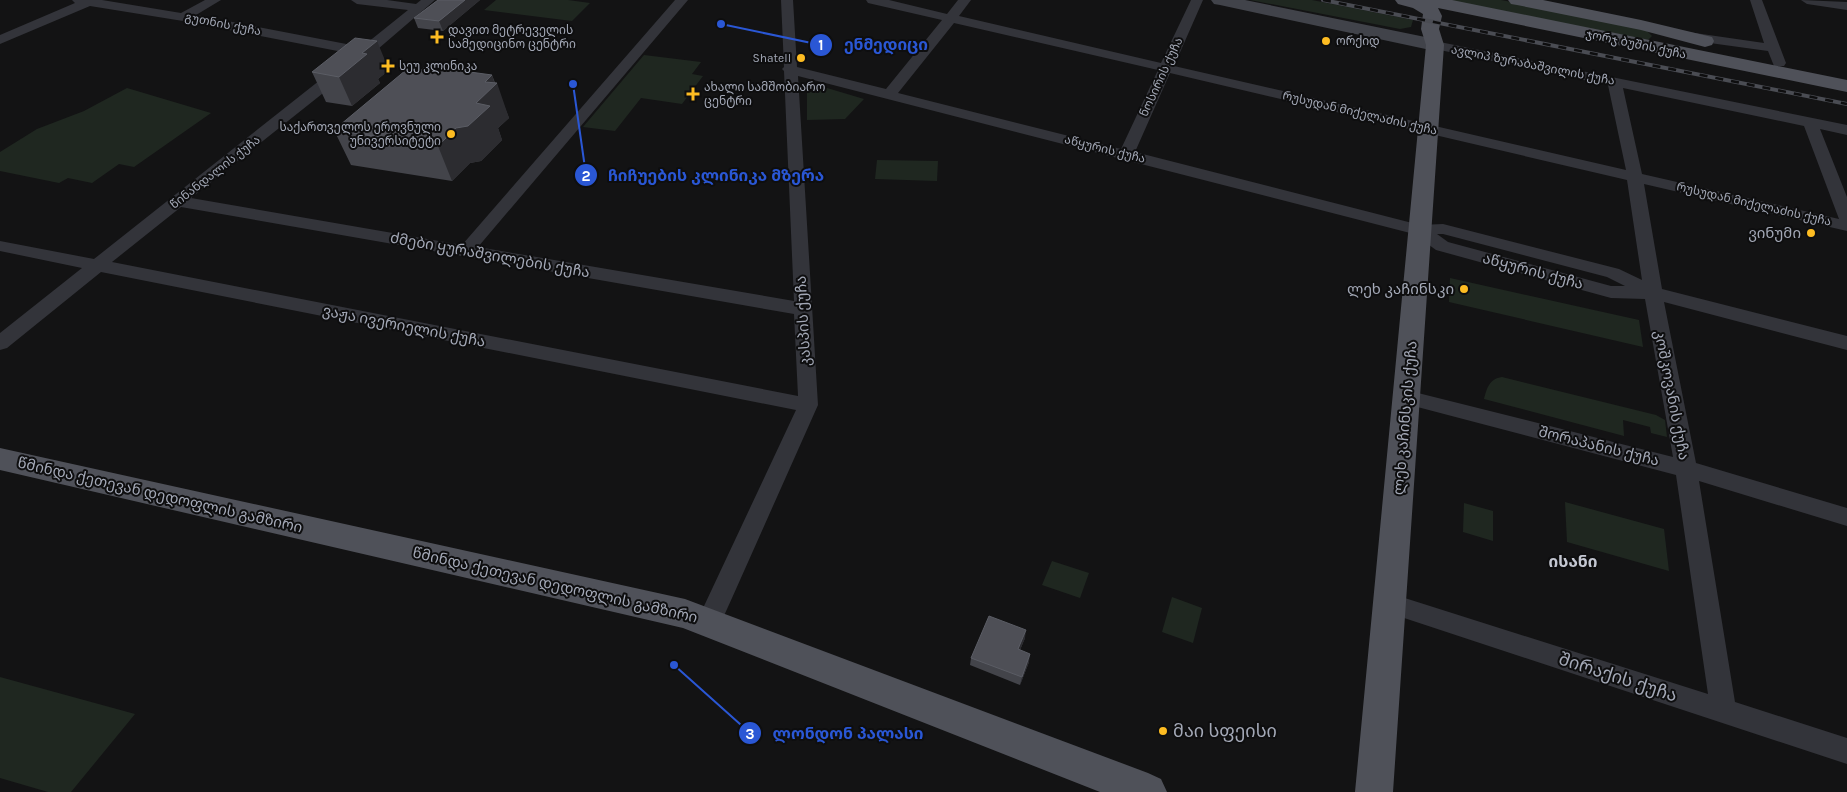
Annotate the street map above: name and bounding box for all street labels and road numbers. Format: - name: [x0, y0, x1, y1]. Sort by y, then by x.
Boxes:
- street label: გუთნის ქუჩა: [184, 10, 262, 38]
- street label: ჯორჯ ბუშის ქუჩა: [1585, 27, 1687, 61]
- street label: ნოსირის ქუჩა: [1137, 35, 1185, 119]
- street label: ავლიპ ზურაბაშვილის ქუჩა: [1450, 42, 1616, 89]
- street label: რუსუდან მიქელაძის ქუჩა: [1281, 88, 1439, 139]
- street label: წინანდალის ქუჩა: [167, 132, 263, 212]
- street label: აწყურის ქუჩა: [1063, 132, 1147, 166]
- street label: რუსუდან მიქელაძის ქუჩა: [1675, 179, 1833, 230]
- street label: ძმები ყურაშვილების ქუჩა: [389, 229, 591, 281]
- street label: აწყურის ქუჩა: [1481, 249, 1585, 293]
- street label: კასპის ქუჩა: [792, 275, 814, 367]
- street label: ვაჟა ივერიელის ქუჩა: [321, 301, 487, 351]
- street label: კოშკოვანის ქუჩა: [1651, 328, 1693, 462]
- street label: ლეხ კაჩინსკის ქუჩა: [1389, 340, 1421, 496]
- street label: შორაპანის ქუჩა: [1537, 422, 1661, 470]
- street label: წმინდა ქეთევან დედოფლის გამზირი: [16, 453, 304, 537]
- street label: წმინდა ქეთევან დედოფლის გამზირი: [411, 543, 699, 627]
- street label: შირაქის ქუჩა: [1556, 647, 1680, 707]

